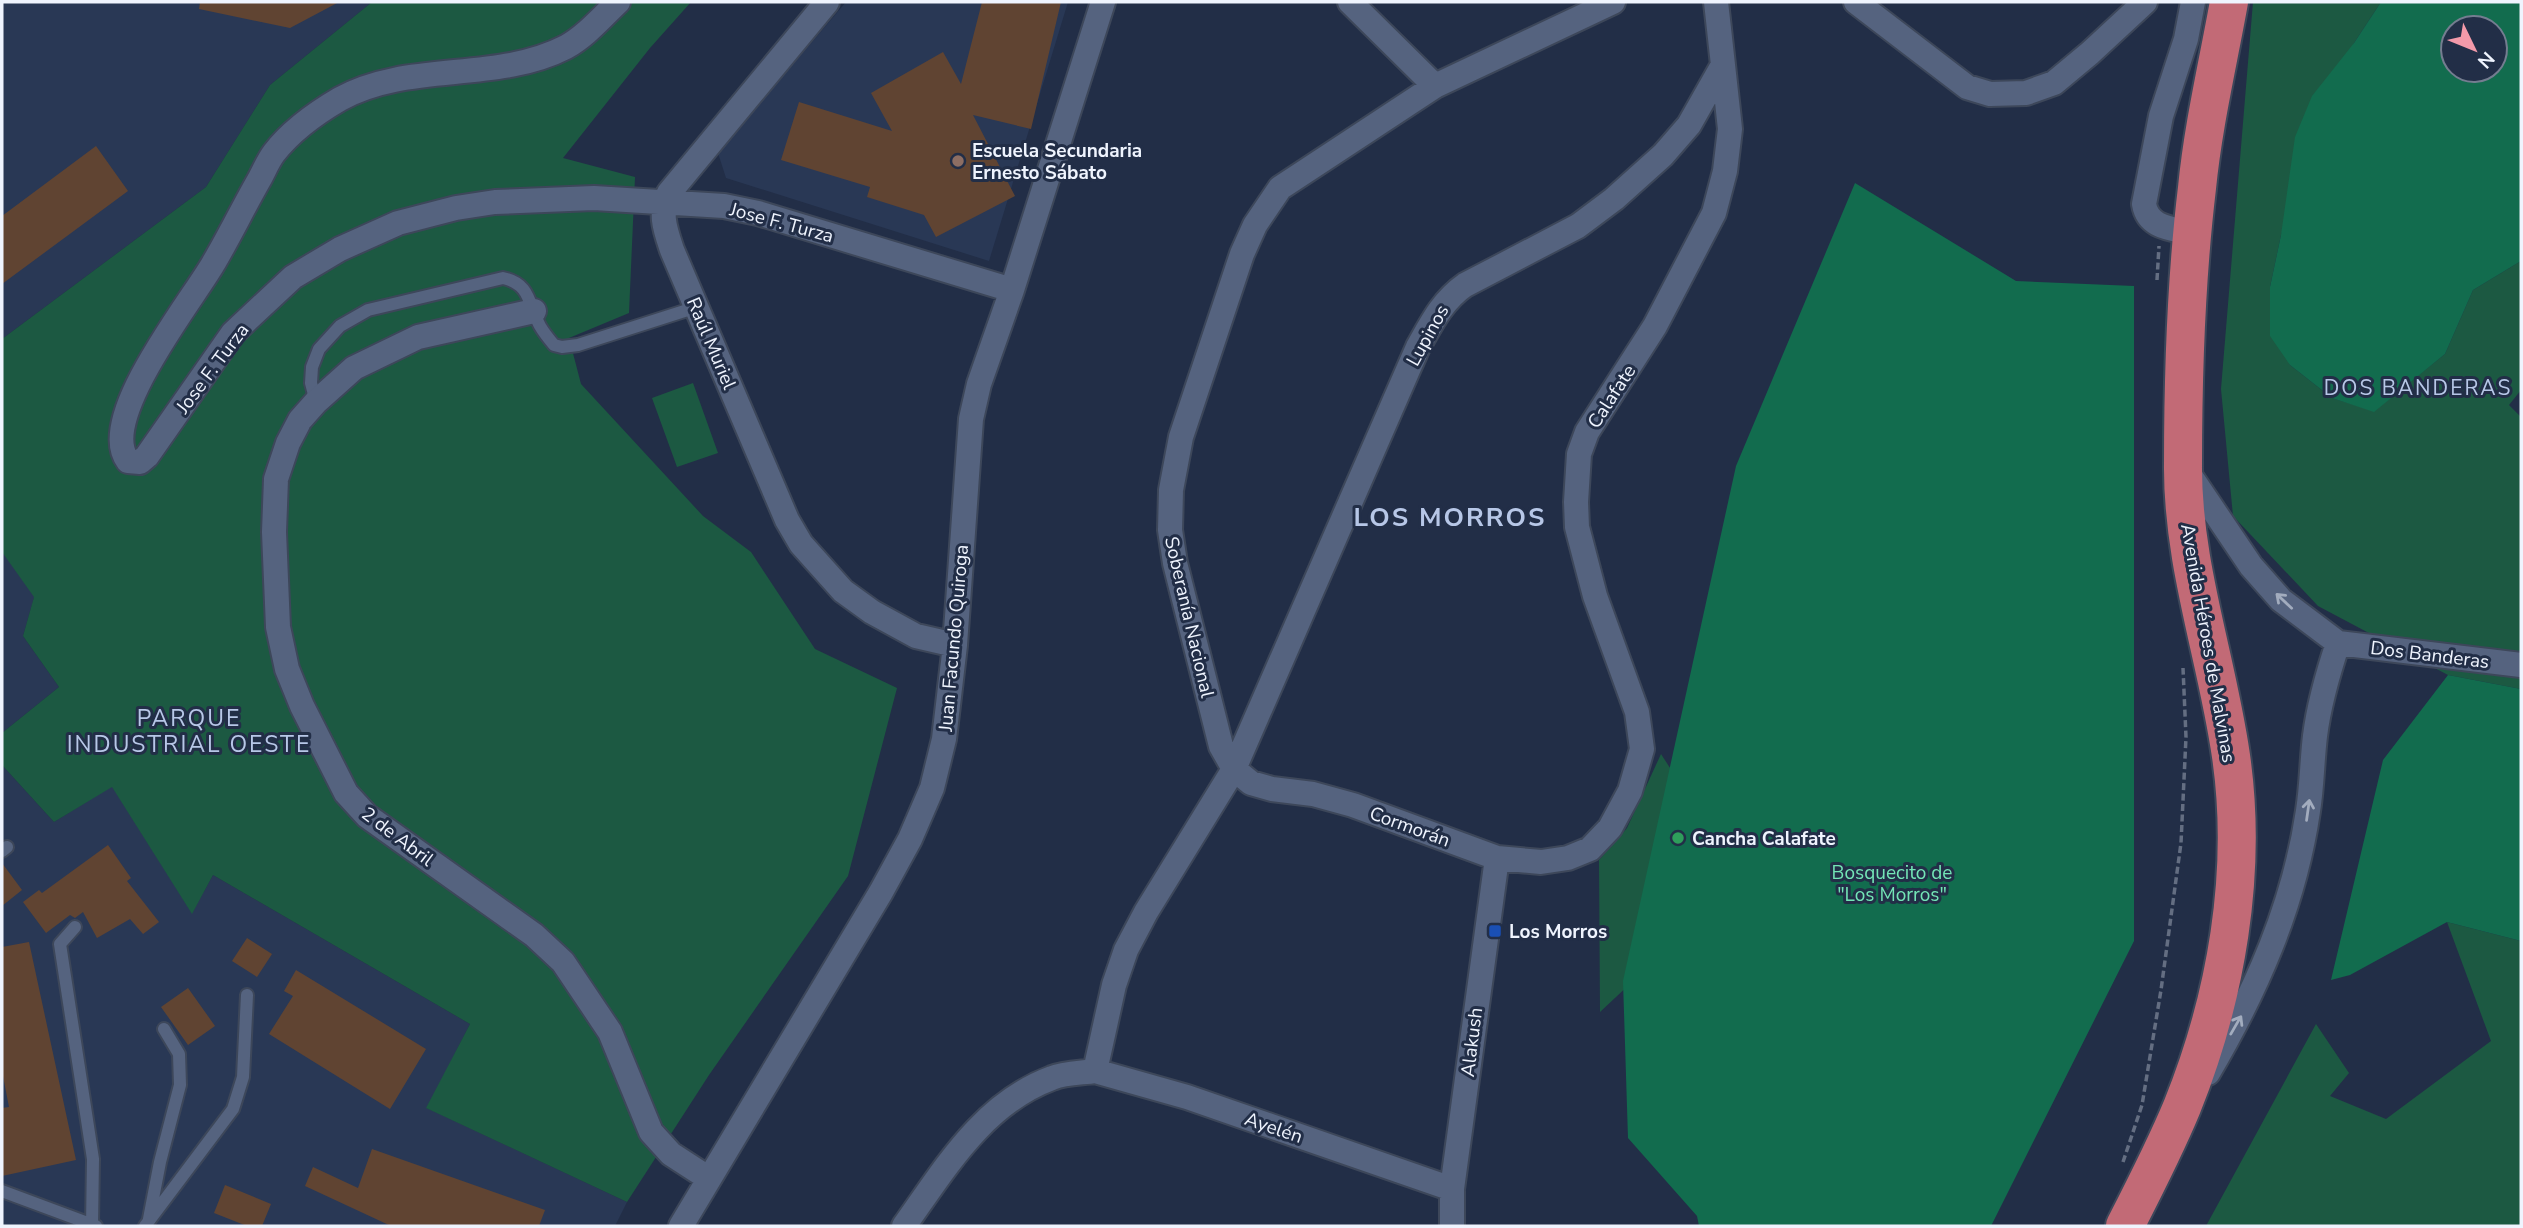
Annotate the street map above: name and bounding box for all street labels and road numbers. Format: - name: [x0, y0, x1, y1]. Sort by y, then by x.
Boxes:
- street label: Jose F. Turza: [726, 196, 836, 249]
- street label: Raúl Muriel: [680, 293, 742, 394]
- street label: Lupinos: [1400, 300, 1455, 371]
- street label: Jose F. Turza: [170, 318, 255, 420]
- street label: Calafate: [1582, 360, 1642, 433]
- street label: Avenida Héroes de Malvinas: [2174, 522, 2242, 765]
- street label: Soberanía Nacional: [1158, 534, 1220, 701]
- street label: Juan Facundo Quiroga: [933, 544, 975, 734]
- street label: Dos Banderas: [2369, 635, 2491, 675]
- street label: Cormorán: [1366, 800, 1454, 854]
- street label: 2 de Abril: [356, 801, 439, 873]
- street label: Alakush: [1455, 1006, 1489, 1078]
- street label: Ayelén: [1241, 1106, 1306, 1150]

